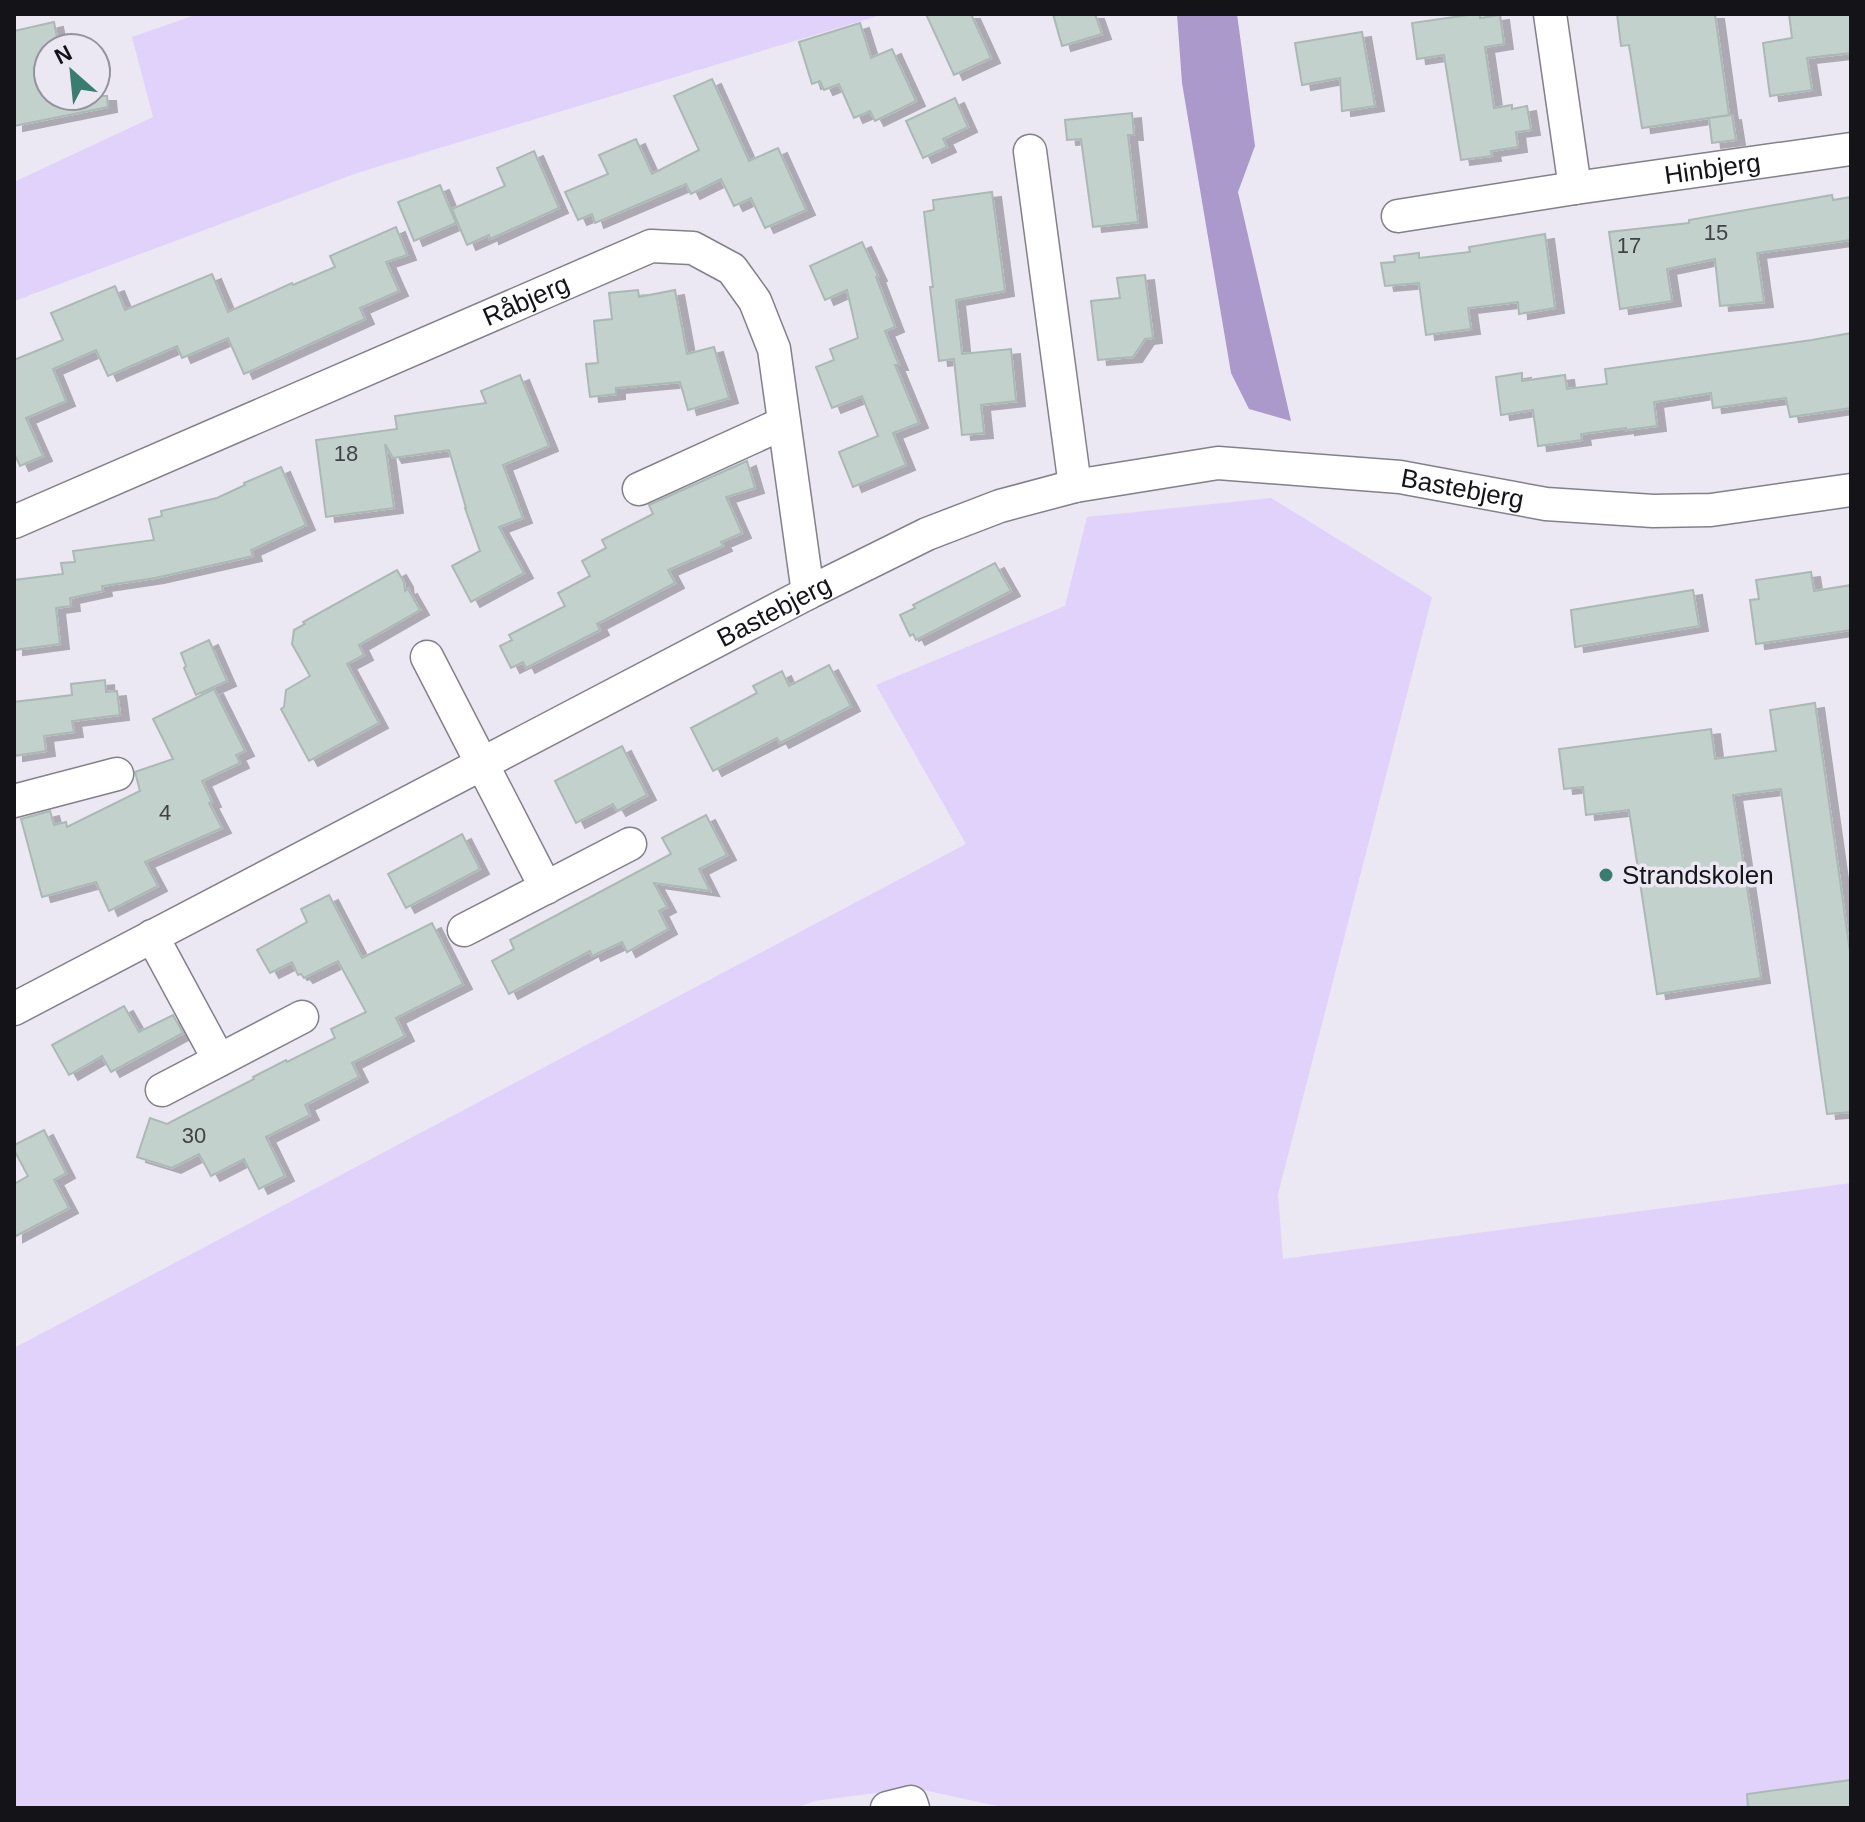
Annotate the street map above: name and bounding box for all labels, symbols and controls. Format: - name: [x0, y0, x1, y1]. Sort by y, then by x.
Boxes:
- north arrow: [32, 32, 112, 112]
- text: N: [50, 40, 76, 69]
- street label: Hinbjerg: [1662, 147, 1763, 190]
- house number: 15: [1704, 220, 1728, 245]
- house number: 17: [1617, 233, 1641, 258]
- street label: Råbjerg: [478, 268, 574, 332]
- house number: 18: [334, 441, 358, 466]
- street label: Bastebjerg: [1399, 463, 1526, 515]
- street label: Bastebjerg: [712, 569, 836, 653]
- house number: 4: [159, 800, 171, 825]
- place label: Strandskolen: [1622, 860, 1774, 890]
- marker: Strandskolen: [1597, 866, 1615, 884]
- house number: 30: [182, 1123, 206, 1148]

